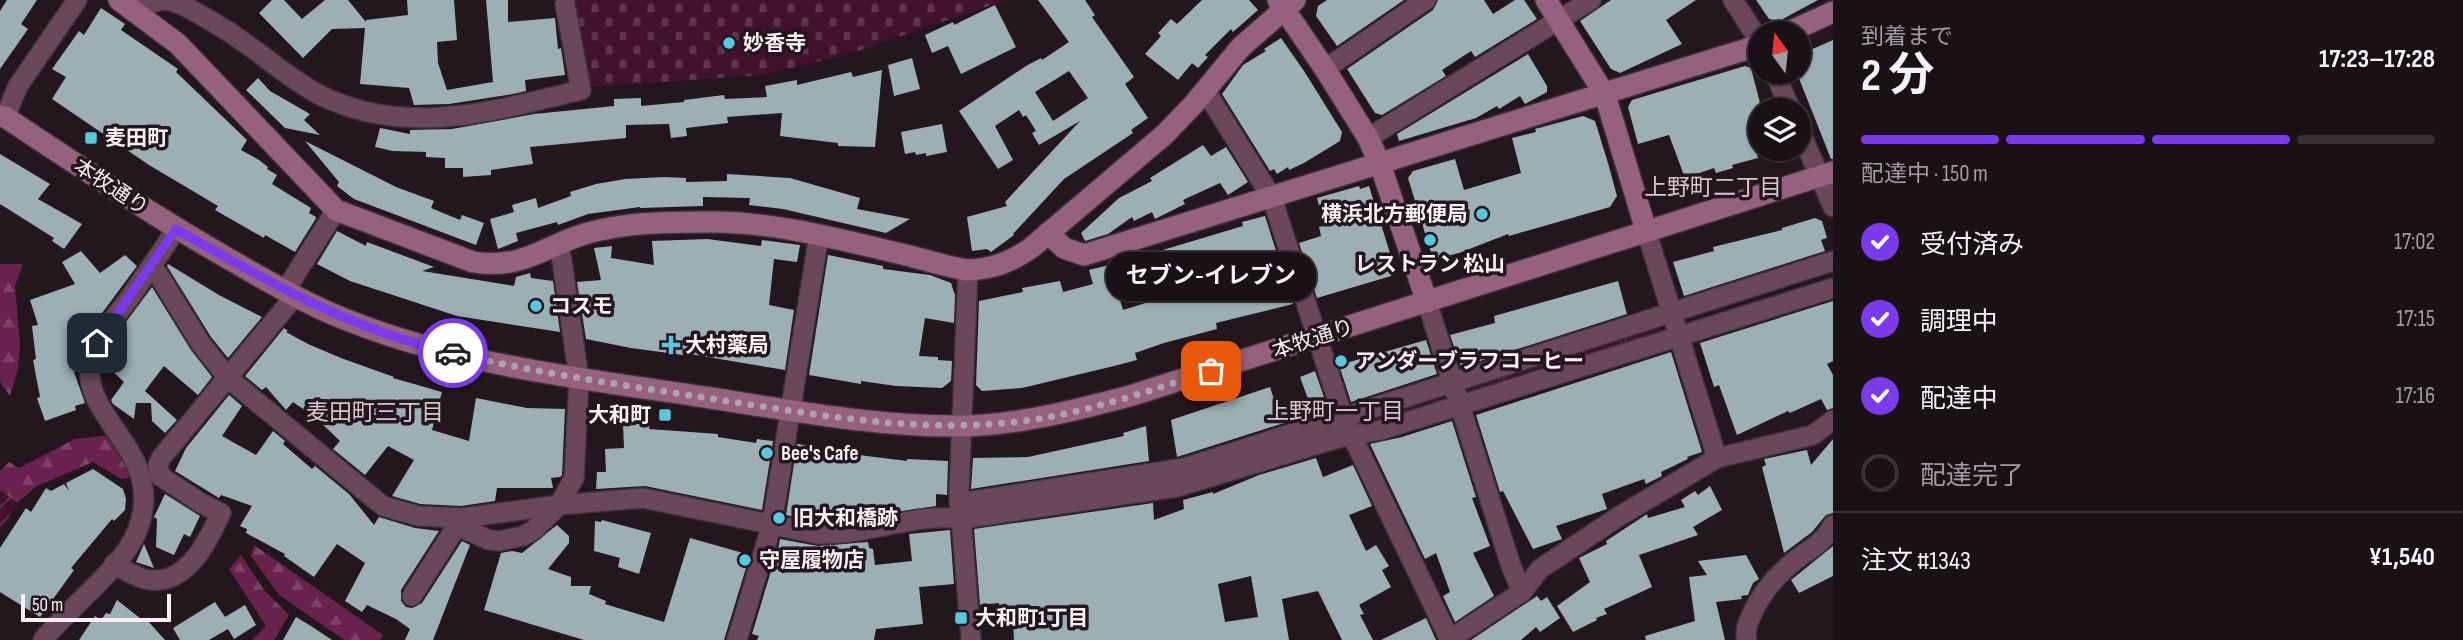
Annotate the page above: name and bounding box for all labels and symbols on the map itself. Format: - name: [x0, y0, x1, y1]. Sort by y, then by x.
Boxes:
- north arrow: [1748, 21, 1811, 84]
- place label: 妙香寺: [743, 31, 806, 56]
- marker: 妙香寺: [721, 35, 737, 51]
- place label: 麦田町: [105, 126, 168, 151]
- marker: 麦田町: [83, 130, 99, 146]
- street label: 本牧通り: [69, 154, 153, 220]
- district label: 上野町二丁目: [1644, 174, 1782, 202]
- place label: 横浜北方郵便局: [1321, 202, 1468, 227]
- marker: 横浜北方郵便局: [1474, 206, 1490, 222]
- marker: レストラン 松山: [1422, 232, 1438, 248]
- callout: セブン-イレブン: [1106, 252, 1316, 301]
- place label: レストラン 松山: [1355, 252, 1505, 277]
- place label: コスモ: [550, 294, 613, 319]
- marker: コスモ: [528, 298, 544, 314]
- pin: [67, 313, 127, 373]
- street label: 本牧通り: [1269, 314, 1357, 364]
- courier: [418, 318, 488, 388]
- place label: 大村薬局: [685, 333, 769, 358]
- marker: 大村薬局: [663, 337, 679, 353]
- pin: [1181, 341, 1241, 401]
- place label: アンダーブラフコーヒー: [1355, 349, 1584, 374]
- marker: アンダーブラフコーヒー: [1333, 353, 1349, 369]
- district label: 上野町一丁目: [1266, 398, 1404, 426]
- district label: 麦田町三丁目: [306, 399, 444, 427]
- place label: 大和町: [588, 403, 651, 428]
- marker: 大和町: [657, 407, 673, 423]
- place label: Bee's Cafe: [781, 441, 858, 466]
- marker: Bee's Cafe: [759, 445, 775, 461]
- place label: 旧大和橋跡: [793, 506, 898, 531]
- marker: 旧大和橋跡: [771, 510, 787, 526]
- place label: 守屋履物店: [759, 548, 864, 573]
- marker: 守屋履物店: [737, 552, 753, 568]
- scale bar: [21, 591, 172, 623]
- place label: 大和町1丁目: [975, 606, 1088, 631]
- marker: 大和町1丁目: [953, 610, 969, 626]

